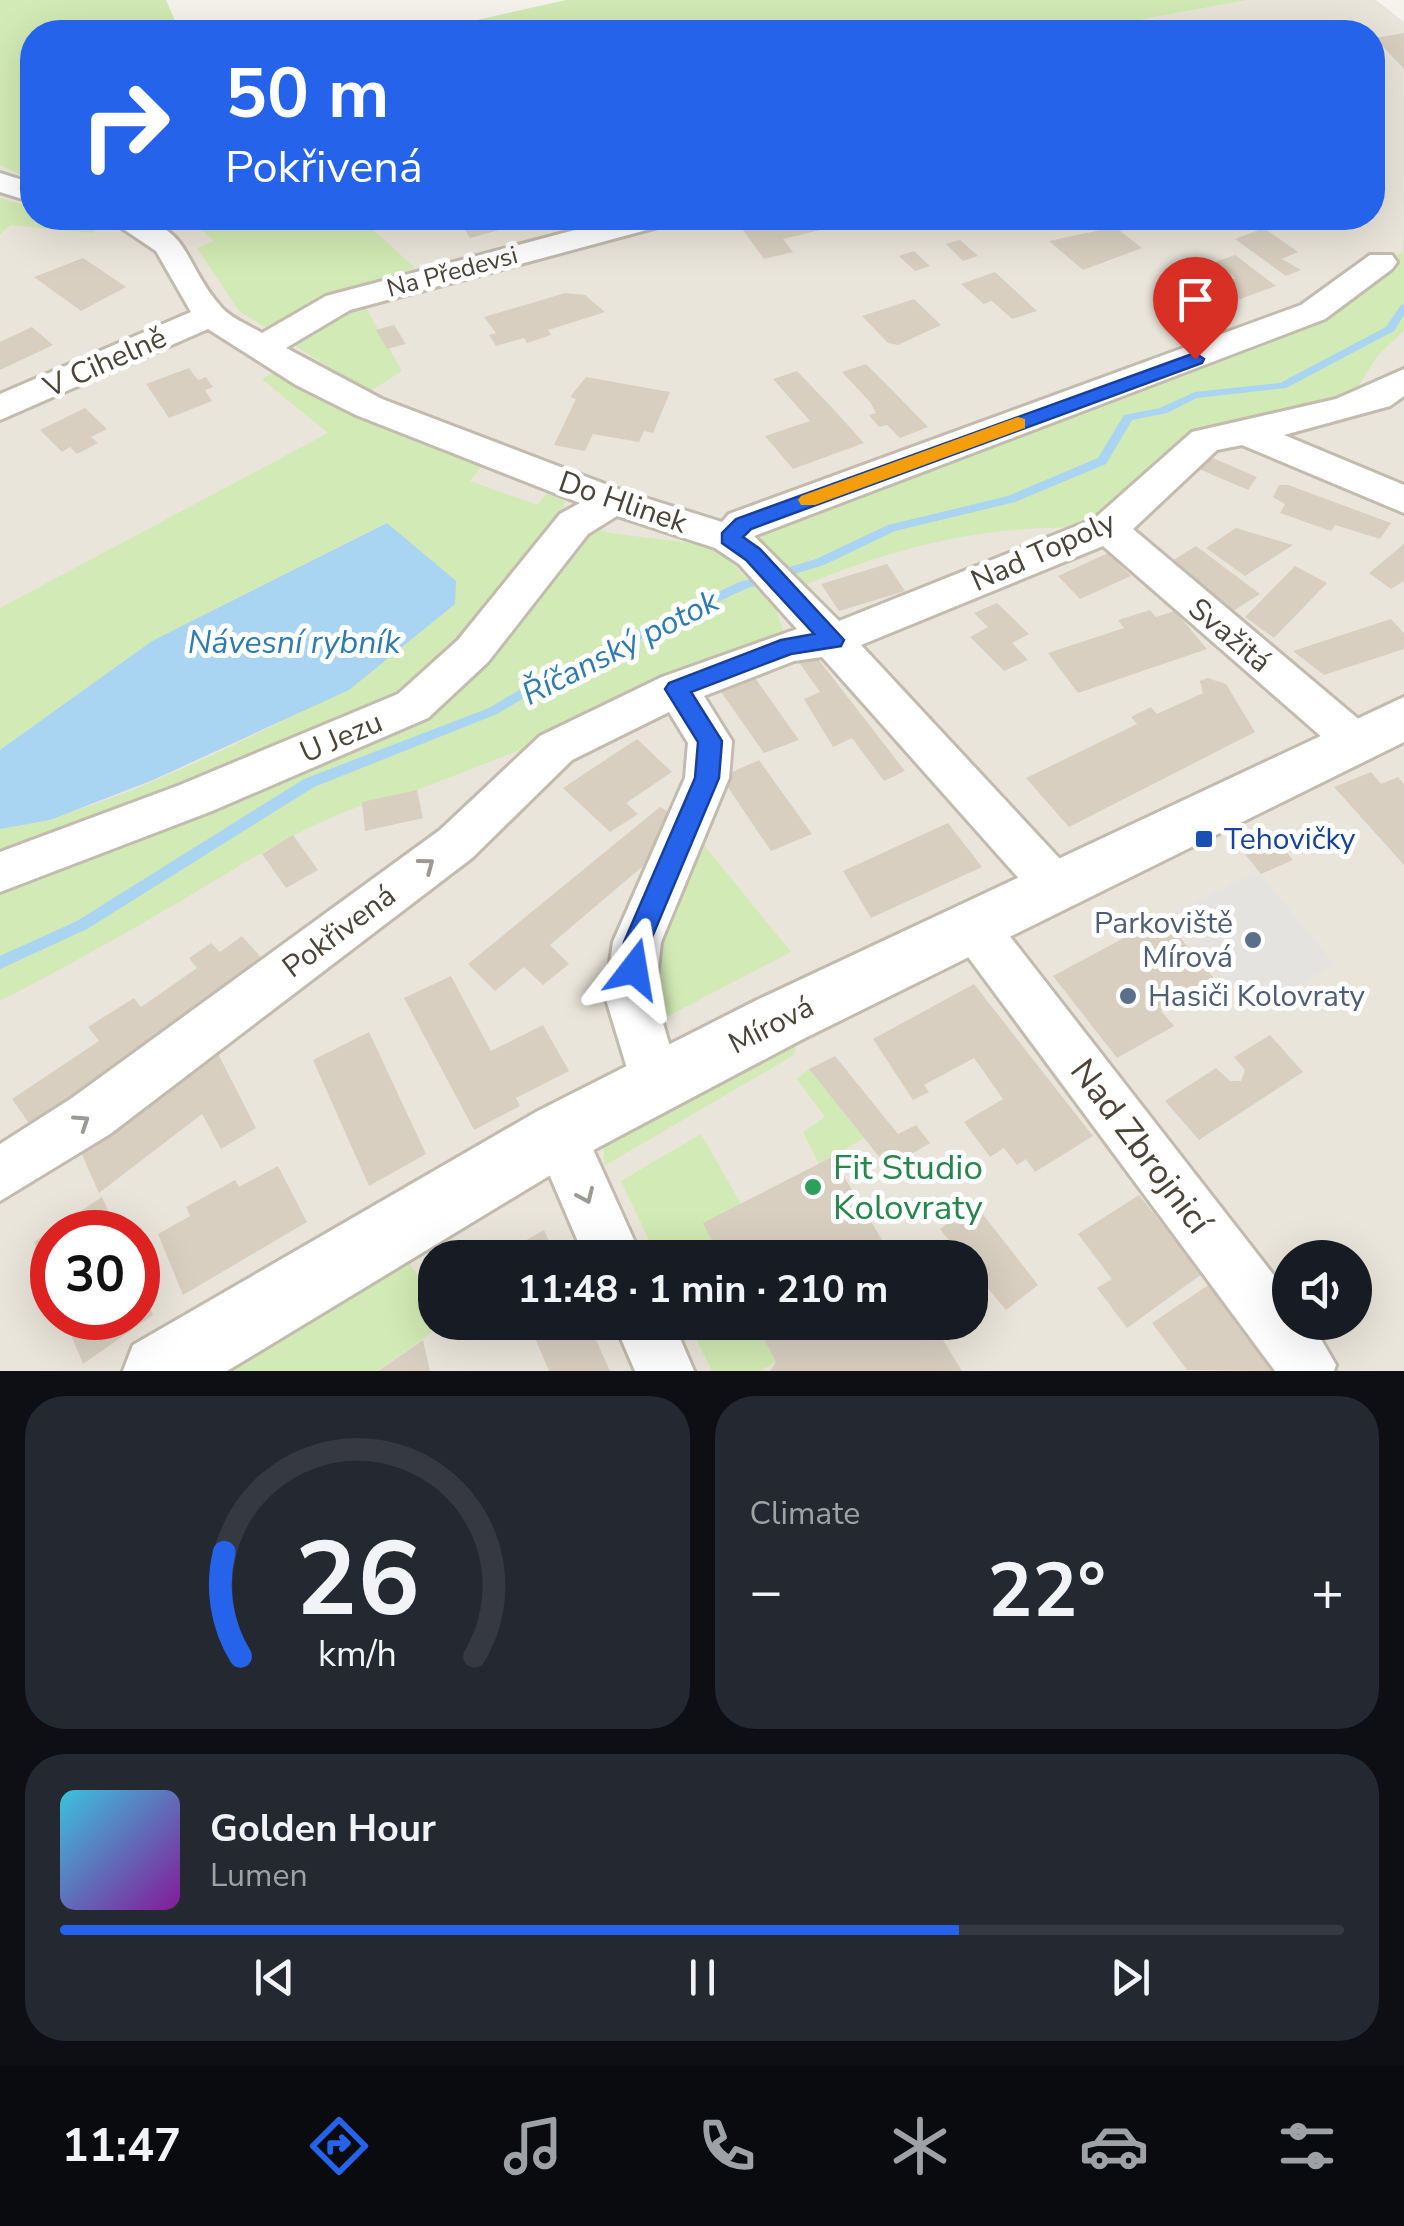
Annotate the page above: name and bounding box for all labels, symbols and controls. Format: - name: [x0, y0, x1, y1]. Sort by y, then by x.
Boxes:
- text: 50 m: [225, 46, 389, 142]
- icon: right: [60, 60, 190, 190]
- text: Pokřivená: [225, 137, 423, 198]
- street label: Na Předevsi: [383, 238, 521, 306]
- pin: [1153, 257, 1238, 360]
- icon: arrive: [1168, 272, 1223, 327]
- street label: V Cihelně: [36, 317, 173, 408]
- street label: Do Hlinek: [553, 461, 693, 544]
- street label: Nad Topoly: [965, 501, 1122, 601]
- water label: Říčanský potok: [515, 579, 727, 715]
- street label: Svažitá: [1180, 589, 1280, 682]
- water label: Návesní rybník: [188, 621, 401, 664]
- street label: U Jezu: [294, 702, 389, 773]
- place label: Tehovičky: [1224, 819, 1356, 860]
- marker: Tehovičky: [1193, 828, 1215, 850]
- one-way arrow: [416, 860, 434, 877]
- street label: Pokřivená: [274, 875, 404, 987]
- place label: Parkoviště Mírová: [1094, 903, 1233, 978]
- position arrow: [582, 917, 686, 1021]
- marker: Parkoviště Mírová: [1242, 929, 1264, 951]
- place label: Hasiči Kolovraty: [1148, 976, 1366, 1017]
- marker: Hasiči Kolovraty: [1117, 985, 1139, 1007]
- street label: Mírová: [722, 987, 821, 1064]
- street label: Nad Zbrojnicí: [1059, 1049, 1223, 1245]
- one-way arrow: [70, 1116, 89, 1134]
- place label: Fit Studio Kolovraty: [833, 1144, 983, 1231]
- marker: Fit Studio Kolovraty: [802, 1176, 824, 1198]
- one-way arrow: [574, 1186, 594, 1204]
- speed limit sign: 30: [30, 1210, 160, 1340]
- map controls: [1272, 1240, 1372, 1340]
- button: sound: [1272, 1240, 1372, 1340]
- text: 11:48 · 1 min · 210 m: [518, 1264, 888, 1315]
- text: Climate: [750, 1492, 860, 1535]
- text: 26: [295, 1509, 420, 1651]
- text: 22°: [988, 1540, 1106, 1642]
- text: −: [750, 1554, 783, 1629]
- text: +: [1311, 1554, 1344, 1629]
- text: km/h: [318, 1630, 397, 1679]
- text: Golden Hour: [210, 1803, 436, 1854]
- text: Lumen: [210, 1854, 308, 1897]
- icon: previous: [247, 1950, 302, 2005]
- icon: pause: [675, 1950, 730, 2005]
- icon: next: [1103, 1950, 1158, 2005]
- icon: directions: [304, 2111, 374, 2181]
- icon: music: [498, 2111, 568, 2181]
- icon: phone: [692, 2111, 762, 2181]
- icon: climate: [885, 2111, 955, 2181]
- icon: car: [1079, 2111, 1149, 2181]
- icon: filters: [1272, 2111, 1342, 2181]
- text: 11:47: [62, 2116, 181, 2177]

